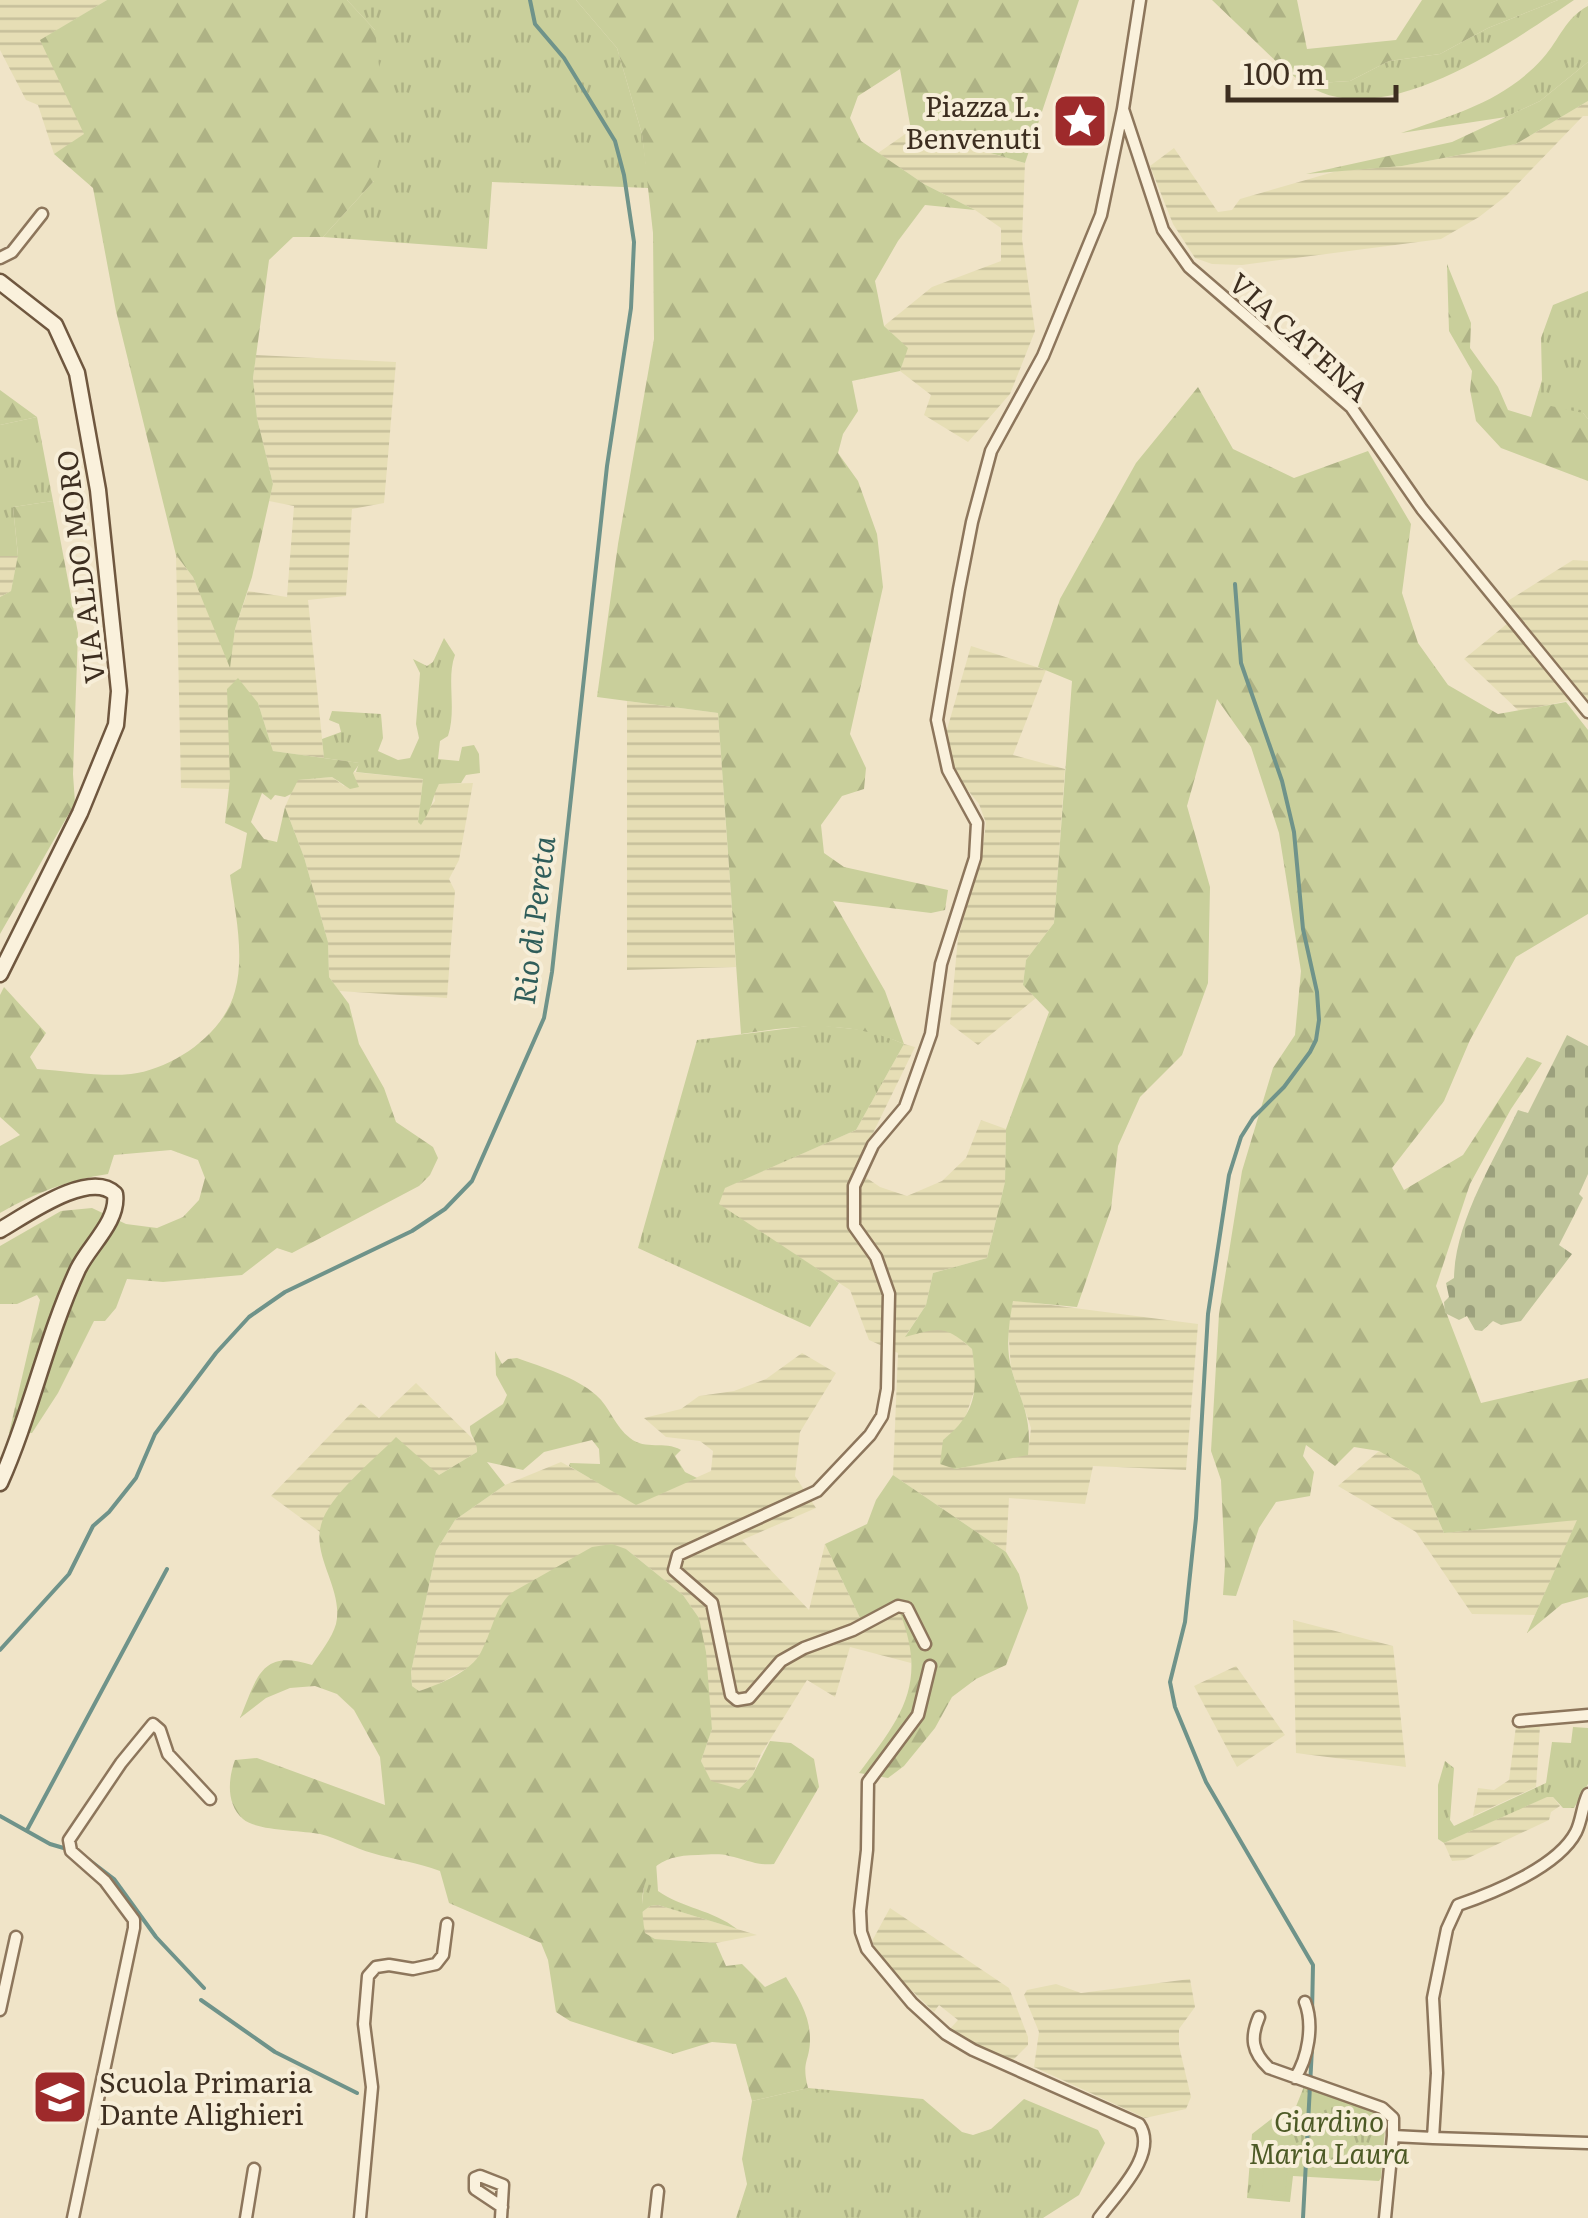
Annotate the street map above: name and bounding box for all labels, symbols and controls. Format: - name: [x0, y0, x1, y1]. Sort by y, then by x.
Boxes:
- scale bar: [1228, 40, 1396, 102]
- text: 100 m: [1243, 50, 1325, 94]
- place label: Piazza L. Benvenuti: [905, 84, 1041, 158]
- place icon: Piazza L. Benvenuti: [1050, 91, 1110, 151]
- street label: VIA CATENA: [1220, 261, 1380, 411]
- street label: VIA ALDO MORO: [44, 448, 114, 686]
- water label: Rio di Pereta: [500, 833, 564, 1007]
- place label: Scuola Primaria Dante Alighieri: [99, 2060, 313, 2134]
- school or university icon: Scuola Primaria Dante Alighieri: [30, 2067, 90, 2127]
- park label: Giardino Maria Laura: [1249, 2099, 1409, 2173]

